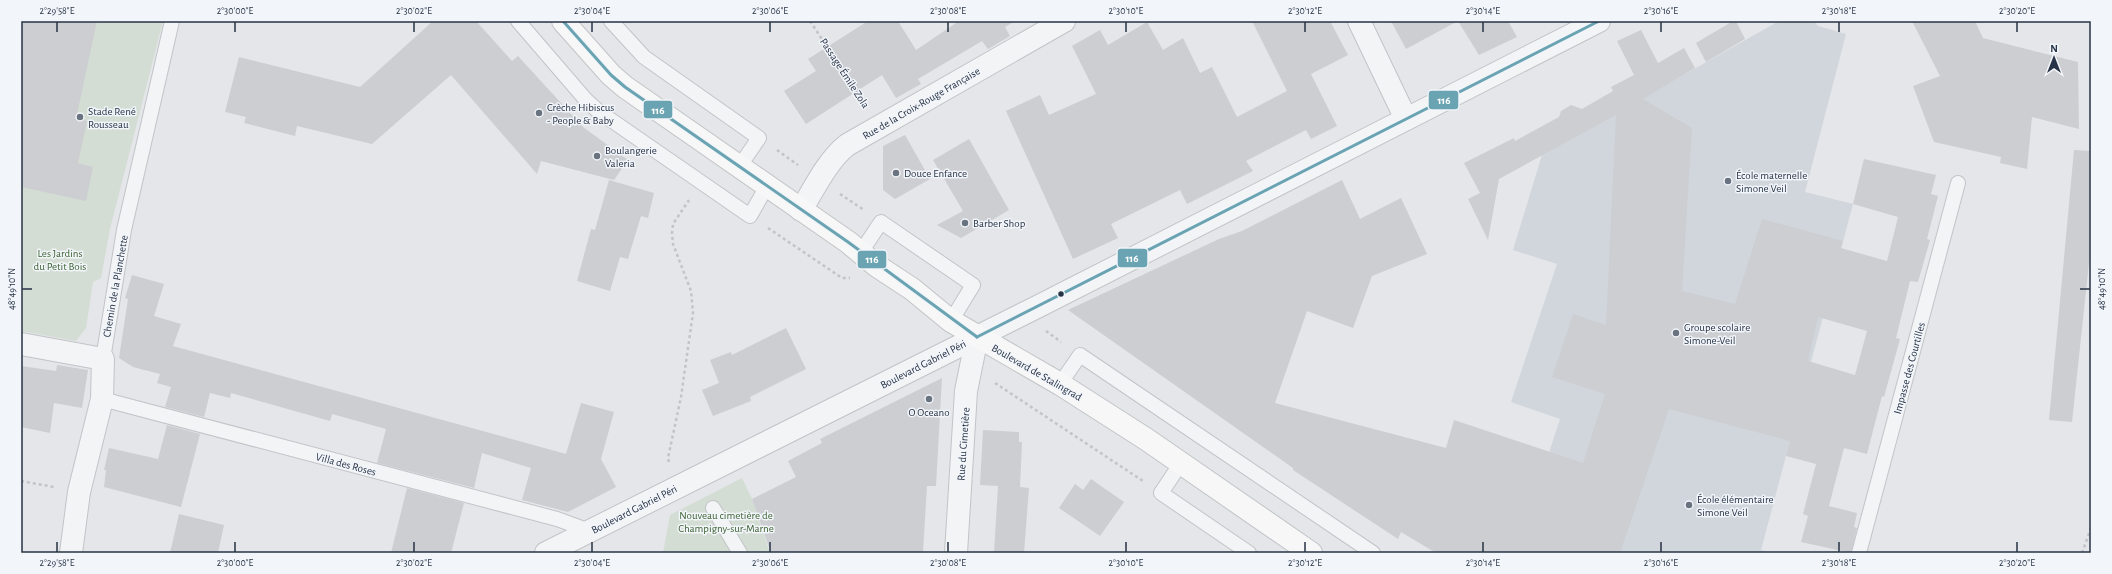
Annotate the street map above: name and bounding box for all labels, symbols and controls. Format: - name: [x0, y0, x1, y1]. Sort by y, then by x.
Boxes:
- text: 2°29'58"E: [40, 6, 75, 16]
- text: 2°30'00"E: [217, 6, 254, 16]
- text: 2°30'02"E: [396, 6, 432, 16]
- text: 2°30'04"E: [574, 6, 610, 16]
- text: 2°30'06"E: [752, 6, 788, 16]
- text: 2°30'08"E: [930, 6, 966, 16]
- text: 2°30'10"E: [1109, 6, 1144, 16]
- text: 2°30'12"E: [1288, 6, 1322, 16]
- text: 2°30'14"E: [1466, 6, 1500, 16]
- text: 2°30'16"E: [1644, 6, 1678, 16]
- text: 2°30'18"E: [1822, 6, 1856, 16]
- text: 2°30'20"E: [1999, 6, 2035, 16]
- street label: Passage Émile Zola: [818, 36, 872, 110]
- north arrow: [2034, 38, 2074, 78]
- text: N: [2050, 43, 2058, 54]
- street label: Rue de la Croix-Rouge Française: [861, 65, 982, 142]
- line badge: 116: [1428, 90, 1459, 110]
- text: 116: [1437, 95, 1451, 106]
- line badge: 116: [643, 100, 673, 119]
- place label: Crèche Hibiscus - People & Baby: [547, 102, 614, 126]
- text: 116: [651, 105, 665, 116]
- place label: Stade René Rousseau: [88, 106, 136, 130]
- marker: Crèche Hibiscus - People & Baby: [534, 108, 544, 118]
- marker: Stade René Rousseau: [75, 112, 85, 122]
- place label: Boulangerie Valeria: [605, 145, 657, 169]
- marker: Boulangerie Valeria: [592, 151, 602, 161]
- marker: Douce Enfance: [891, 168, 901, 178]
- place label: Douce Enfance: [904, 168, 967, 179]
- place label: École maternelle Simone Veil: [1736, 169, 1807, 194]
- marker: École maternelle Simone Veil: [1723, 176, 1733, 186]
- marker: Barber Shop: [960, 218, 970, 228]
- place label: Barber Shop: [973, 218, 1026, 229]
- street label: Chemin de la Planchette: [101, 234, 130, 338]
- park label: Les Jardins du Petit Bois: [34, 248, 86, 272]
- line badge: 116: [1117, 248, 1148, 268]
- line badge: 116: [857, 250, 887, 269]
- text: 116: [1125, 253, 1139, 264]
- text: 116: [865, 254, 879, 265]
- text: 48°49'10"N: [7, 268, 17, 310]
- text: 48°49'10"N: [2097, 268, 2107, 310]
- unlabelled marker: [1056, 289, 1066, 299]
- street label: Impasse des Courtilles: [1892, 321, 1927, 415]
- place label: Groupe scolaire Simone-Veil: [1684, 322, 1750, 346]
- marker: Groupe scolaire Simone-Veil: [1671, 328, 1681, 338]
- street label: Boulevard Gabriel Péri: [879, 338, 968, 391]
- street label: Boulevard de Stalingrad: [990, 342, 1084, 403]
- marker: O Oceano: [924, 394, 934, 404]
- place label: O Oceano: [908, 407, 950, 418]
- street label: Rue du Cimetière: [955, 407, 972, 481]
- street label: Villa des Roses: [314, 451, 377, 478]
- street label: Boulevard Gabriel Péri: [590, 483, 679, 536]
- place label: École élémentaire Simone Veil: [1697, 493, 1774, 518]
- marker: École élémentaire Simone Veil: [1684, 500, 1694, 510]
- park label: Nouveau cimetière de Champigny-sur-Marne: [678, 510, 774, 534]
- text: 2°29'58"E: [40, 558, 75, 568]
- text: 2°30'00"E: [217, 558, 254, 568]
- text: 2°30'02"E: [396, 558, 432, 568]
- text: 2°30'04"E: [574, 558, 610, 568]
- text: 2°30'06"E: [752, 558, 788, 568]
- text: 2°30'08"E: [930, 558, 966, 568]
- text: 2°30'10"E: [1109, 558, 1144, 568]
- text: 2°30'12"E: [1288, 558, 1322, 568]
- text: 2°30'14"E: [1466, 558, 1500, 568]
- text: 2°30'16"E: [1644, 558, 1678, 568]
- text: 2°30'18"E: [1822, 558, 1856, 568]
- text: 2°30'20"E: [1999, 558, 2035, 568]

